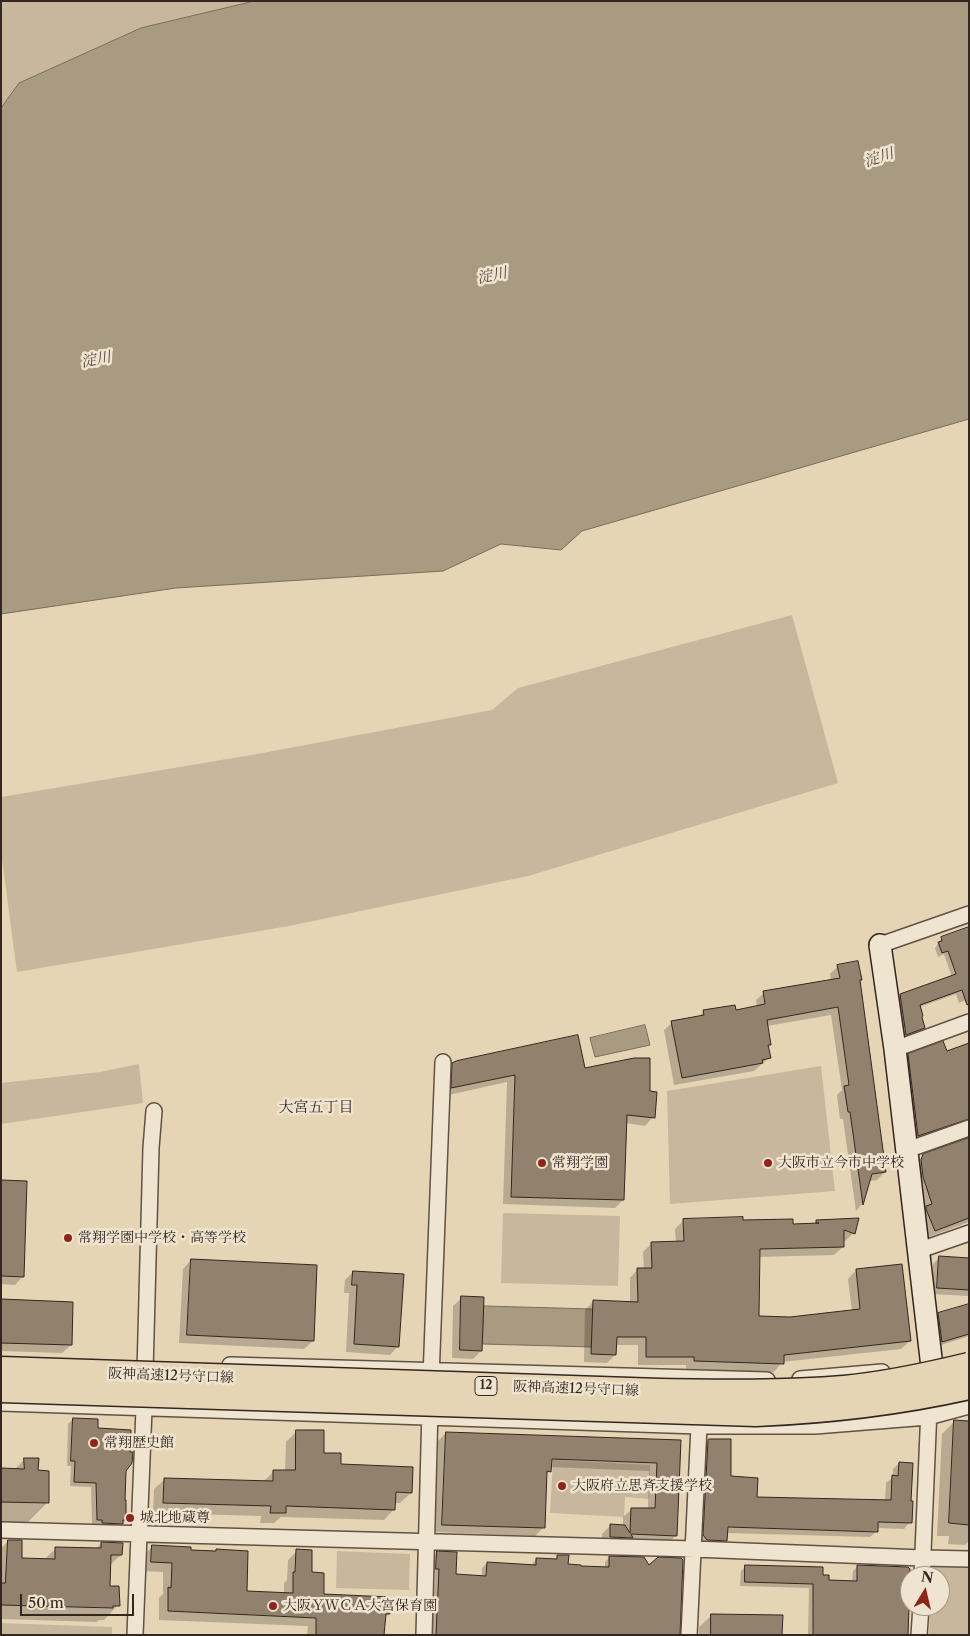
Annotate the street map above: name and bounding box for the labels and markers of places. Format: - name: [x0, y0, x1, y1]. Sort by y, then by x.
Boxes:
- place label: 常翔学園: [552, 1155, 608, 1171]
- place label: 大阪市立今市中学校: [778, 1155, 904, 1171]
- marker: 常翔学園: [536, 1157, 548, 1169]
- marker: 大阪市立今市中学校: [762, 1157, 774, 1169]
- place label: 常翔学園中学校・高等学校: [78, 1230, 246, 1246]
- marker: 常翔学園中学校・高等学校: [62, 1232, 74, 1244]
- place label: 常翔歴史館: [104, 1435, 174, 1451]
- marker: 常翔歴史館: [88, 1437, 100, 1449]
- place label: 大阪府立思斉支援学校: [572, 1478, 712, 1494]
- marker: 大阪府立思斉支援学校: [556, 1480, 568, 1492]
- place label: 城北地蔵尊: [140, 1510, 210, 1526]
- marker: 城北地蔵尊: [124, 1512, 136, 1524]
- place label: 大阪ＹＷＣＡ大宮保育園: [283, 1598, 437, 1614]
- marker: 大阪ＹＷＣＡ大宮保育園: [267, 1600, 279, 1612]

